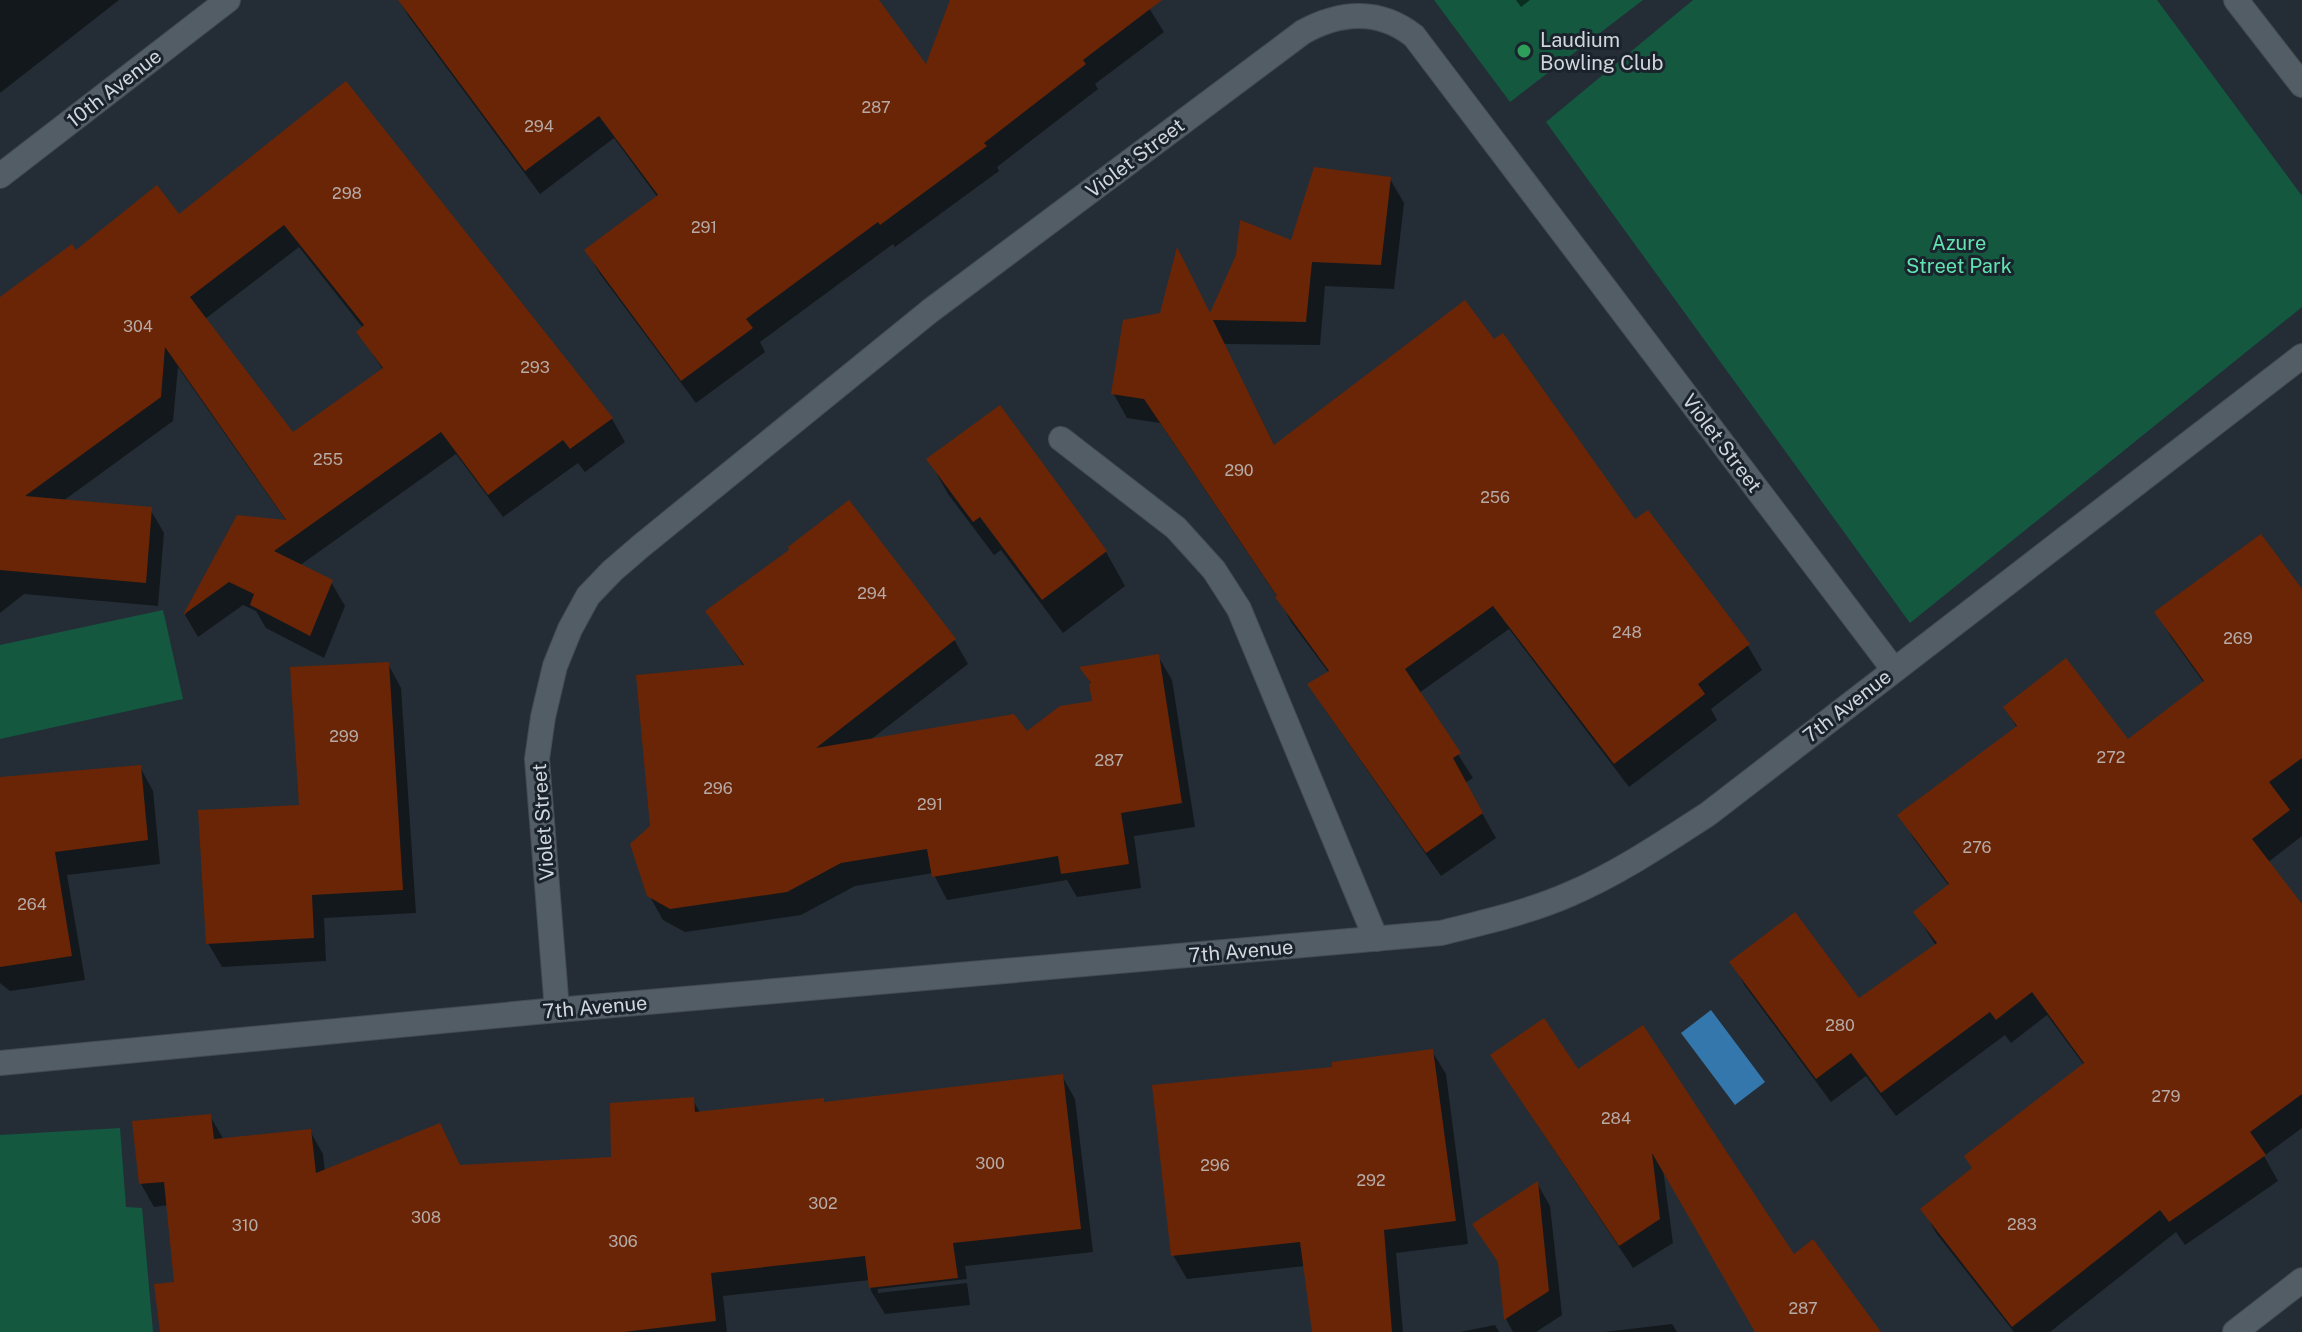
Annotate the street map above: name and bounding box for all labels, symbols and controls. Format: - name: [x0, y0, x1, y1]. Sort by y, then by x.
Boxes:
- place label: Laudium Bowling Club: [1540, 28, 1663, 75]
- marker: Laudium Bowling Club: [1515, 42, 1533, 60]
- street label: 10th Avenue: [62, 44, 166, 132]
- house number: 287: [861, 98, 891, 117]
- street label: Violet Street: [1081, 113, 1189, 203]
- house number: 294: [524, 117, 554, 136]
- house number: 298: [332, 184, 362, 203]
- house number: 291: [691, 218, 717, 237]
- park label: Azure Street Park: [1906, 231, 2012, 278]
- house number: 304: [123, 317, 153, 336]
- house number: 293: [520, 358, 550, 377]
- street label: Violet Street: [1677, 389, 1767, 497]
- house number: 255: [313, 450, 343, 469]
- house number: 290: [1224, 461, 1254, 480]
- house number: 256: [1480, 488, 1510, 507]
- house number: 294: [857, 584, 887, 603]
- house number: 248: [1612, 623, 1642, 642]
- house number: 269: [2223, 629, 2253, 648]
- street label: 7th Avenue: [1798, 664, 1896, 748]
- house number: 299: [329, 727, 359, 746]
- house number: 272: [2097, 748, 2125, 767]
- house number: 287: [1094, 751, 1124, 770]
- street label: Violet Street: [527, 763, 559, 881]
- house number: 296: [703, 779, 733, 798]
- house number: 291: [917, 795, 943, 814]
- house number: 276: [1963, 838, 1991, 857]
- house number: 264: [17, 895, 47, 914]
- street label: 7th Avenue: [1188, 934, 1294, 968]
- street label: 7th Avenue: [542, 990, 648, 1024]
- house number: 280: [1825, 1016, 1855, 1035]
- house number: 279: [2152, 1087, 2180, 1106]
- house number: 284: [1601, 1109, 1631, 1128]
- house number: 300: [975, 1154, 1005, 1173]
- house number: 296: [1200, 1156, 1230, 1175]
- house number: 292: [1356, 1171, 1386, 1190]
- house number: 302: [808, 1194, 838, 1213]
- house number: 308: [411, 1208, 441, 1227]
- house number: 283: [2007, 1215, 2037, 1234]
- house number: 310: [232, 1216, 258, 1235]
- house number: 306: [608, 1232, 638, 1251]
- house number: 287: [1788, 1299, 1818, 1318]

